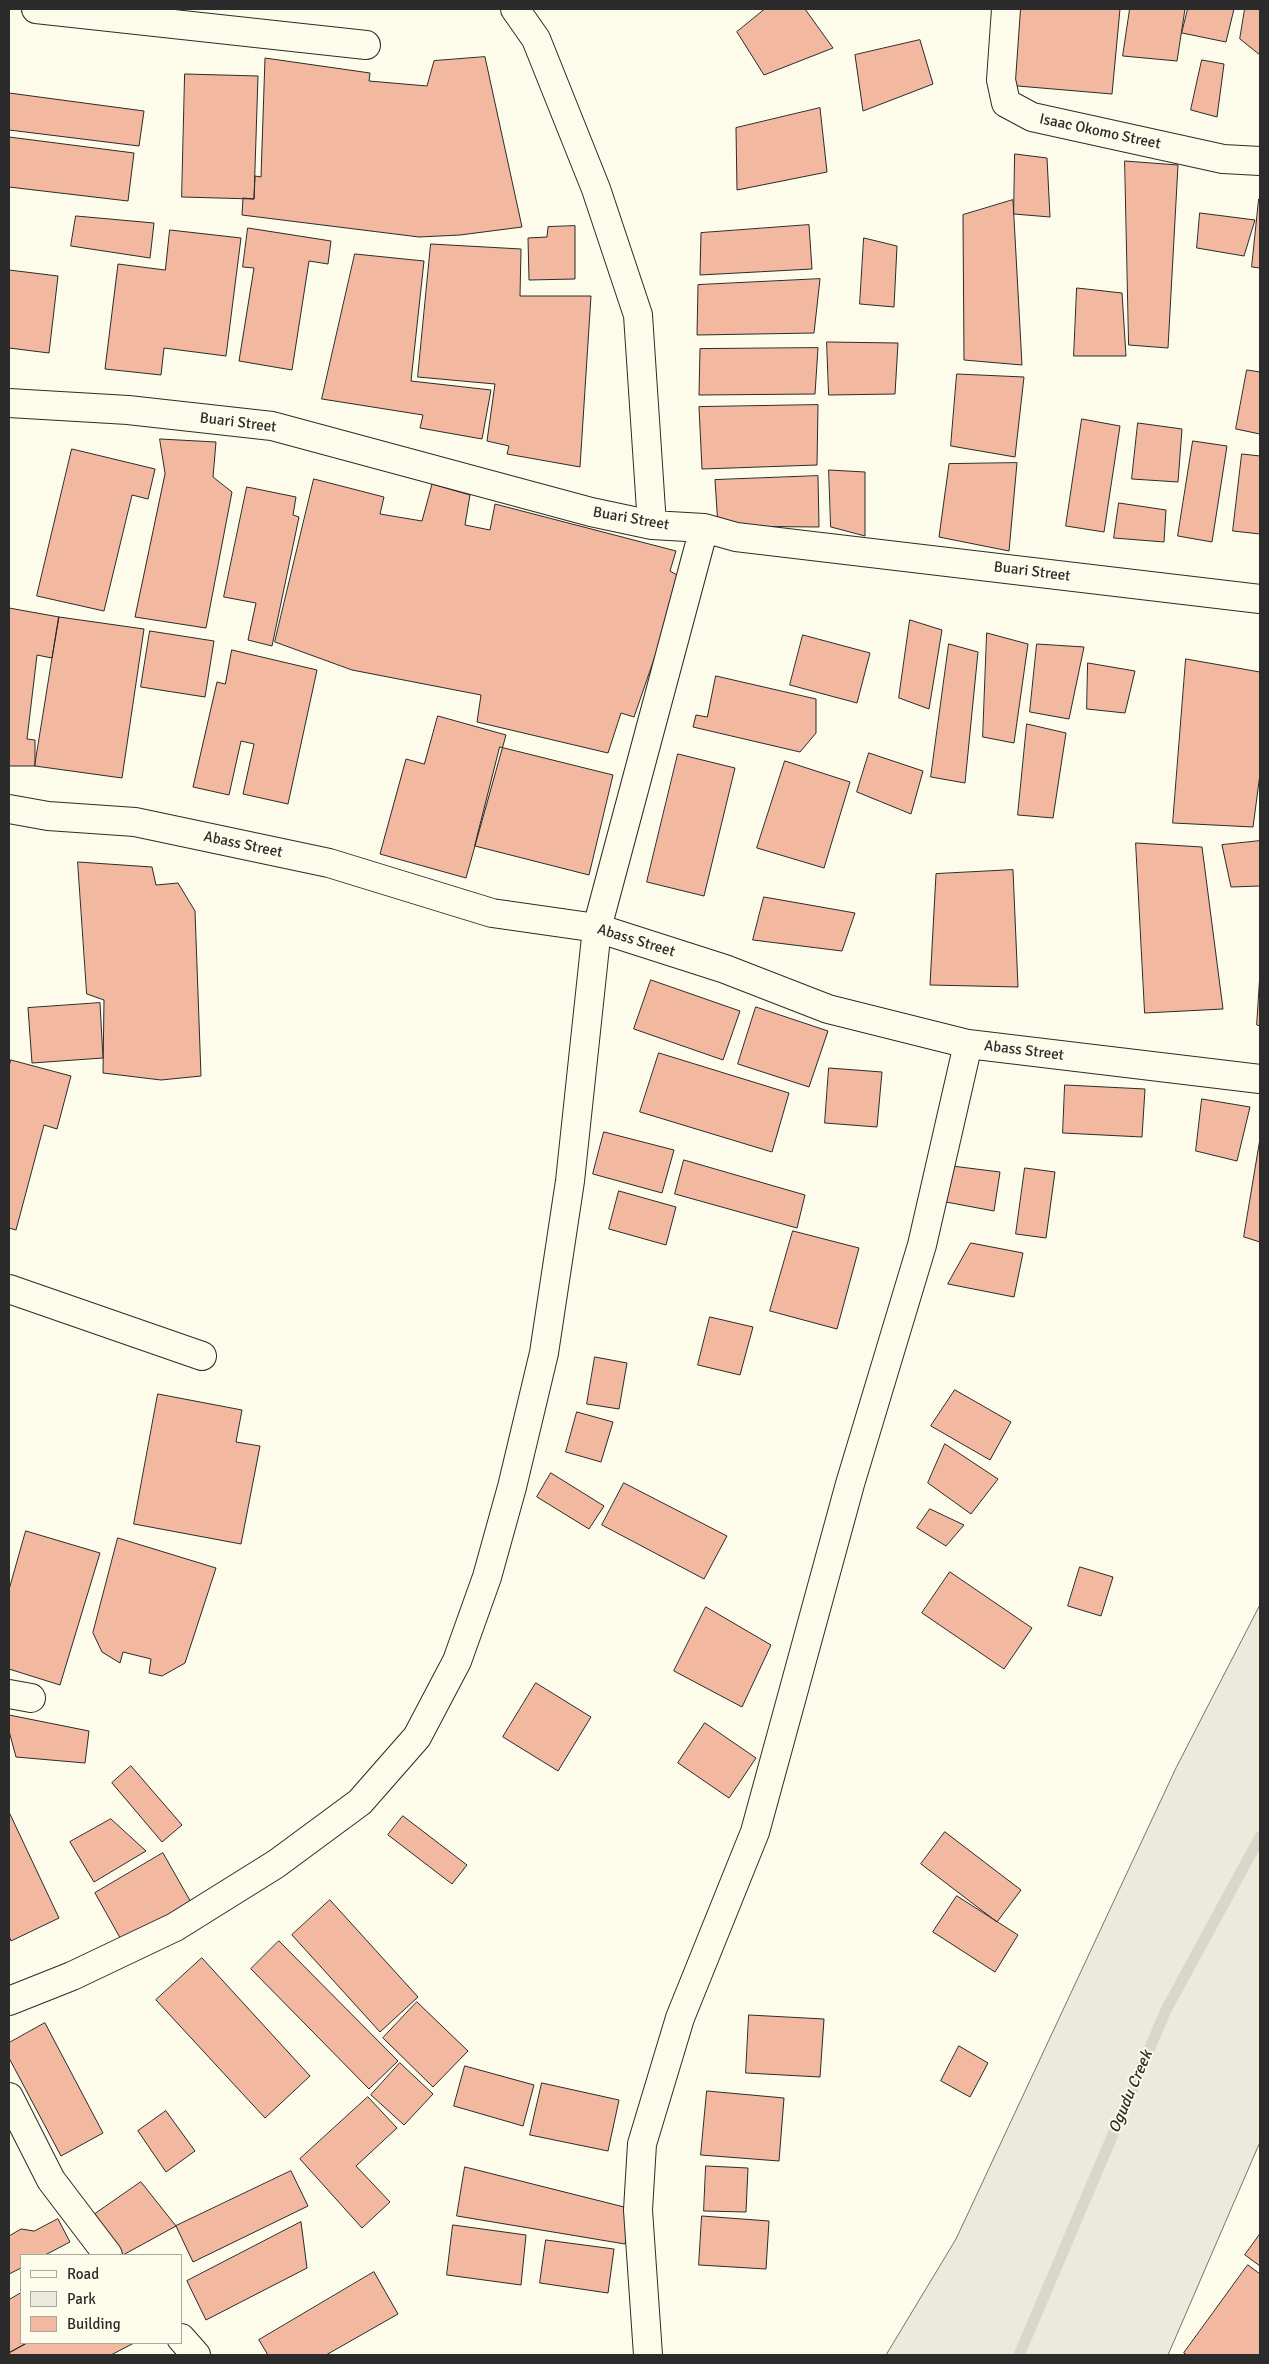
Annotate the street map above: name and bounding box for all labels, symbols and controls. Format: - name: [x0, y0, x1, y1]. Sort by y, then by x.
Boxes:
- street label: Isaac Okomo Street: [1038, 110, 1162, 154]
- street label: Buari Street: [199, 409, 277, 437]
- street label: Buari Street: [591, 503, 671, 535]
- street label: Buari Street: [993, 558, 1071, 586]
- street label: Abass Street: [202, 828, 284, 862]
- street label: Abass Street: [595, 921, 677, 961]
- street label: Abass Street: [983, 1037, 1065, 1065]
- water label: Ogudu Creek: [1105, 2048, 1157, 2136]
- legend: [20, 2254, 182, 2344]
- text: Road: [67, 2265, 99, 2283]
- text: Park: [67, 2290, 96, 2308]
- text: Building: [67, 2315, 121, 2333]

